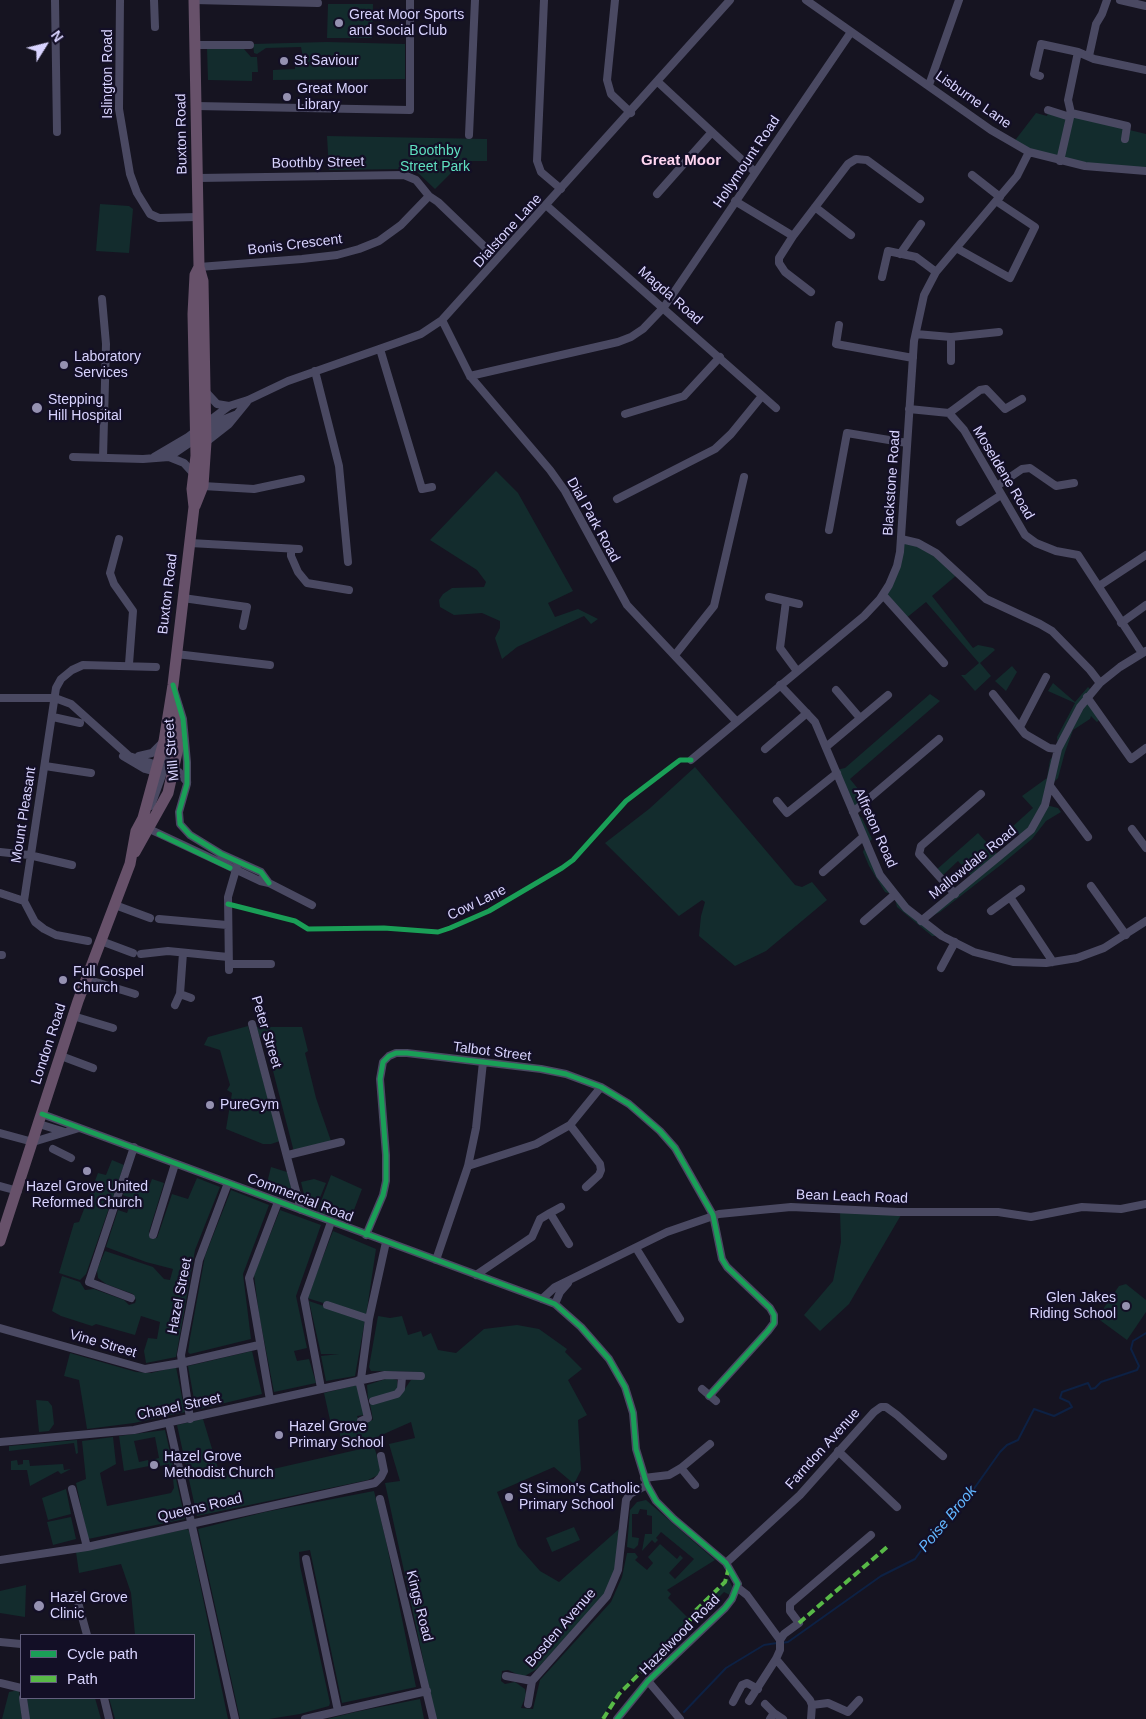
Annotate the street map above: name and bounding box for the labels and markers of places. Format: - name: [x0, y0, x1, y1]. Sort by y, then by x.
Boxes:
- place label: Great Moor Sports and Social Club: [349, 7, 464, 40]
- marker: Great Moor Sports and Social Club: [333, 17, 345, 29]
- place label: St Saviour: [294, 53, 359, 69]
- marker: St Saviour: [278, 55, 290, 67]
- place label: Great Moor Library: [297, 81, 368, 114]
- marker: Great Moor Library: [281, 91, 293, 103]
- place label: Laboratory Services: [74, 349, 141, 382]
- marker: Laboratory Services: [58, 359, 70, 371]
- place label: Stepping Hill Hospital: [48, 392, 122, 424]
- marker: Stepping Hill Hospital: [30, 401, 44, 415]
- place label: Full Gospel Church: [73, 964, 144, 996]
- marker: Full Gospel Church: [57, 974, 69, 986]
- place label: PureGym: [220, 1097, 279, 1113]
- marker: PureGym: [204, 1099, 216, 1111]
- marker: Hazel Grove United Reformed Church: [81, 1165, 93, 1177]
- place label: Hazel Grove United Reformed Church: [26, 1179, 148, 1212]
- place label: Glen Jakes Riding School: [1030, 1290, 1116, 1322]
- marker: Glen Jakes Riding School: [1120, 1300, 1132, 1312]
- place label: Hazel Grove Primary School: [289, 1419, 384, 1451]
- marker: Hazel Grove Primary School: [273, 1429, 285, 1441]
- place label: Hazel Grove Methodist Church: [164, 1449, 274, 1481]
- marker: Hazel Grove Methodist Church: [148, 1459, 160, 1471]
- place label: St Simon's Catholic Primary School: [519, 1481, 640, 1514]
- marker: St Simon's Catholic Primary School: [503, 1491, 515, 1503]
- place label: Hazel Grove Clinic: [50, 1590, 128, 1622]
- marker: Hazel Grove Clinic: [32, 1599, 46, 1613]

